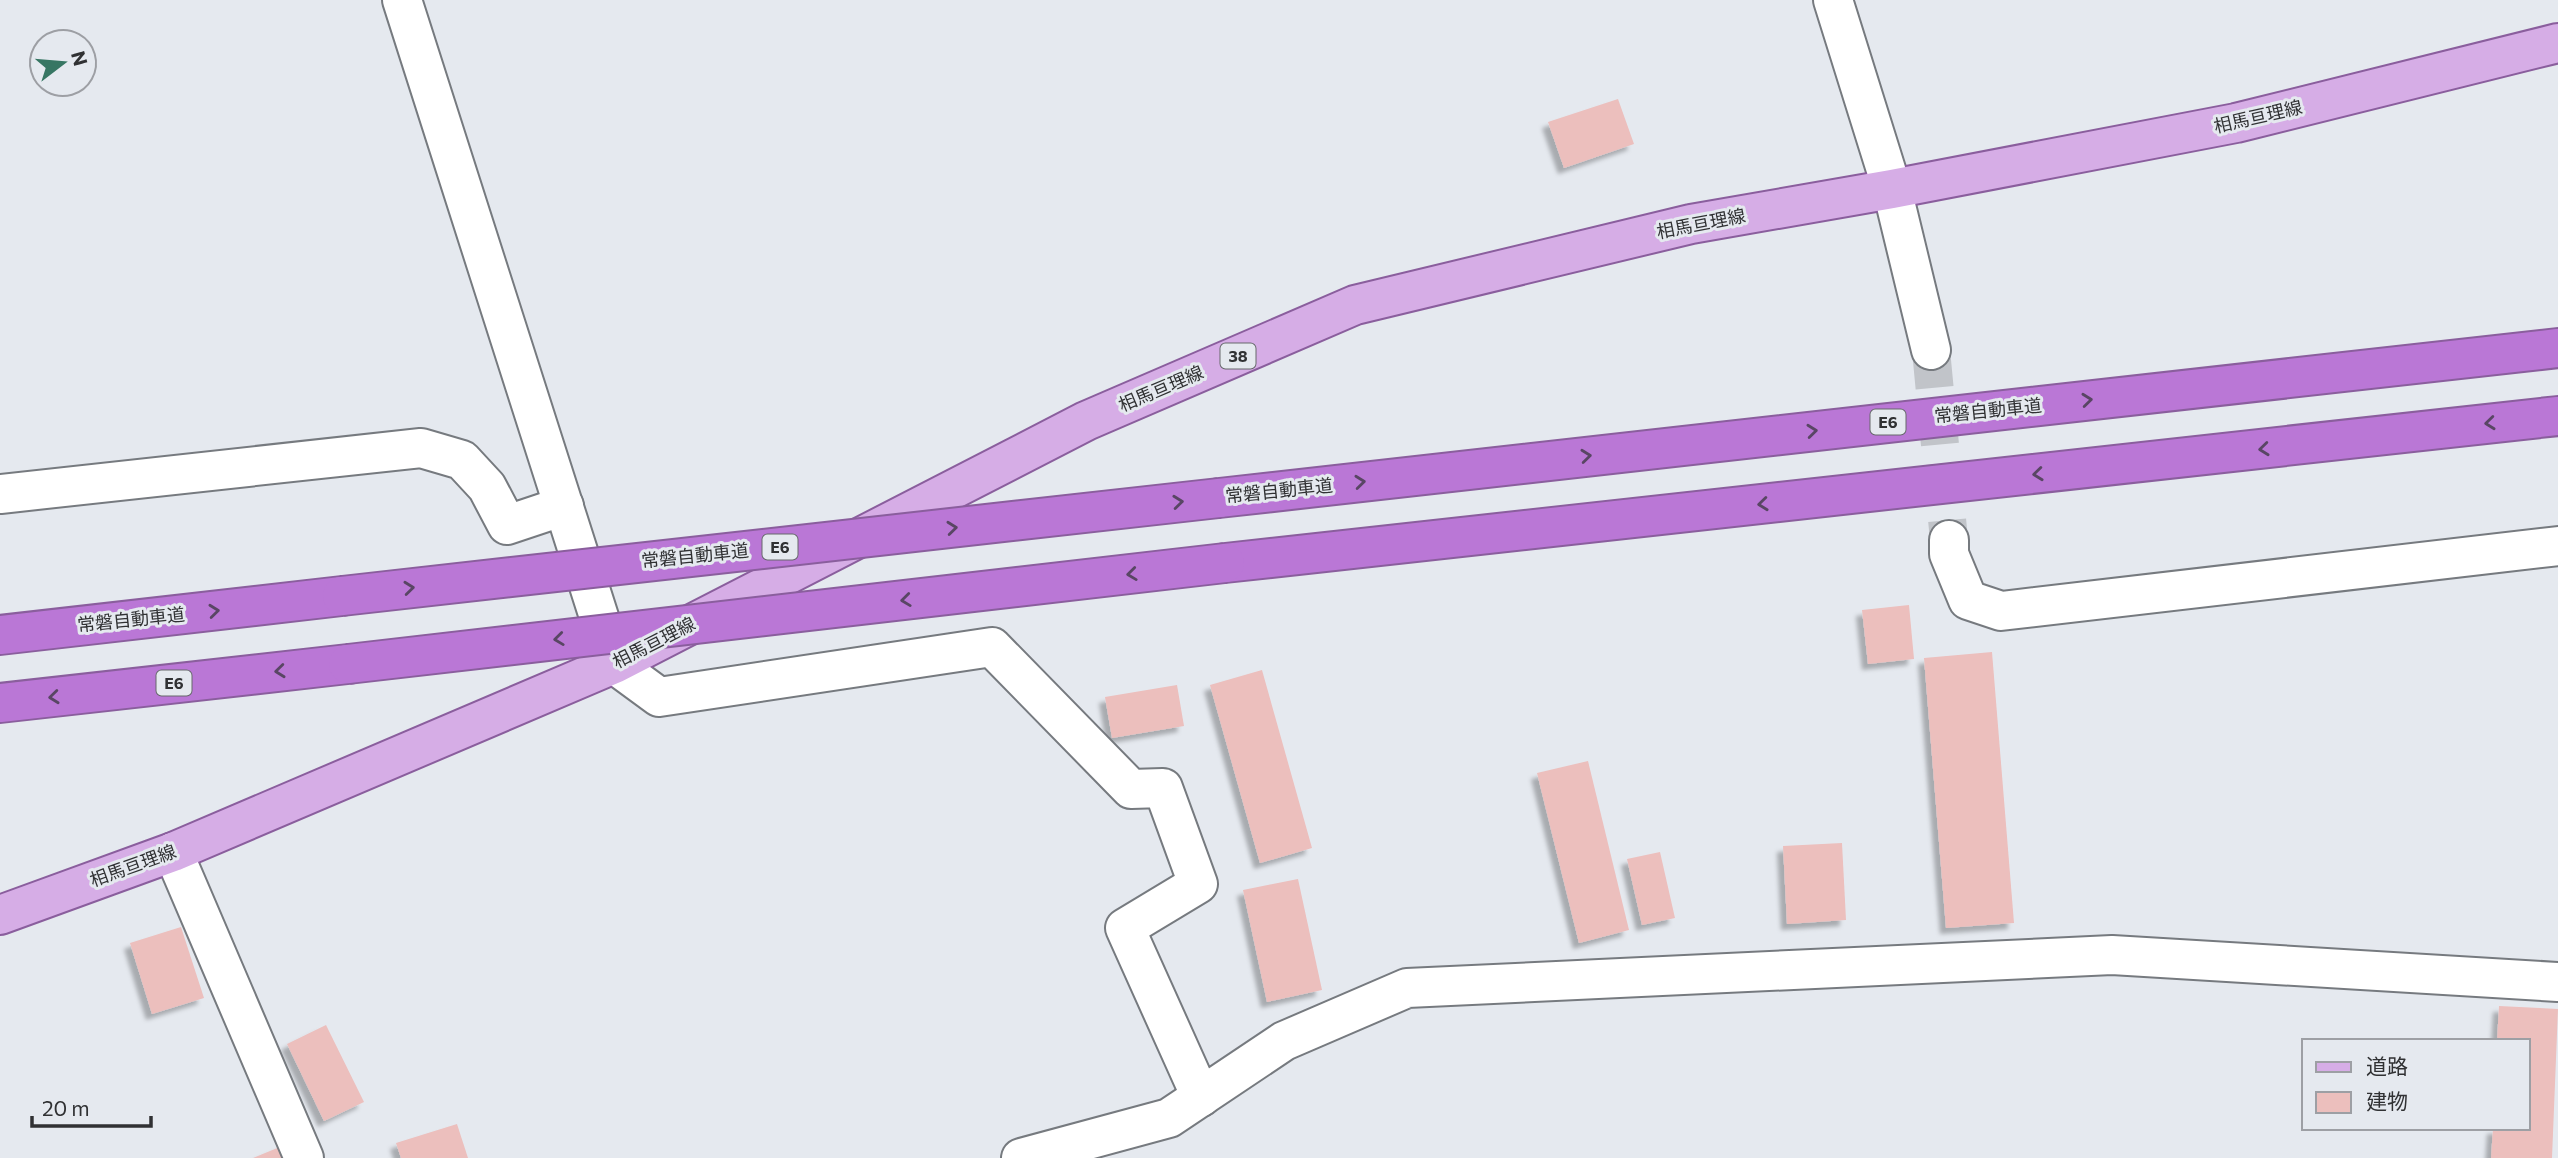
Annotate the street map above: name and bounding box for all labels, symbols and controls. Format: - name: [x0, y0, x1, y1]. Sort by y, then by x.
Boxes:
- north arrow: [28, 28, 98, 98]
- text: N: [67, 48, 93, 68]
- street label: 相馬亘理線: [2211, 95, 2304, 137]
- street label: 相馬亘理線: [1655, 204, 1747, 242]
- road number: 38: [1220, 344, 1256, 368]
- street label: 相馬亘理線: [1115, 360, 1206, 416]
- street label: 常磐自動車道: [1933, 393, 2043, 427]
- one-way arrow: [2081, 393, 2092, 408]
- road number: E6: [1870, 410, 1906, 434]
- one-way arrow: [2484, 416, 2496, 431]
- one-way arrow: [1806, 423, 1818, 438]
- one-way arrow: [2258, 441, 2270, 456]
- one-way arrow: [1580, 449, 1592, 464]
- one-way arrow: [2032, 467, 2044, 482]
- street label: 常磐自動車道: [1224, 473, 1334, 507]
- one-way arrow: [1354, 474, 1365, 489]
- one-way arrow: [1172, 495, 1184, 510]
- one-way arrow: [1757, 497, 1769, 512]
- one-way arrow: [946, 520, 958, 535]
- road number: E6: [762, 534, 798, 560]
- street label: 常磐自動車道: [640, 538, 750, 572]
- one-way arrow: [1127, 566, 1138, 581]
- one-way arrow: [404, 581, 415, 596]
- one-way arrow: [901, 592, 912, 607]
- street label: 常磐自動車道: [76, 602, 186, 636]
- one-way arrow: [208, 603, 220, 618]
- street label: 相馬亘理線: [608, 612, 699, 672]
- one-way arrow: [553, 632, 565, 647]
- one-way arrow: [274, 664, 286, 679]
- road number: E6: [156, 670, 192, 696]
- one-way arrow: [48, 689, 60, 704]
- street label: 相馬亘理線: [87, 839, 179, 891]
- legend: [2302, 1039, 2530, 1130]
- text: 道路: [2366, 1053, 2408, 1078]
- scale bar: [32, 1084, 150, 1128]
- text: 建物: [2366, 1088, 2408, 1113]
- text: 20 m: [42, 1095, 90, 1120]

